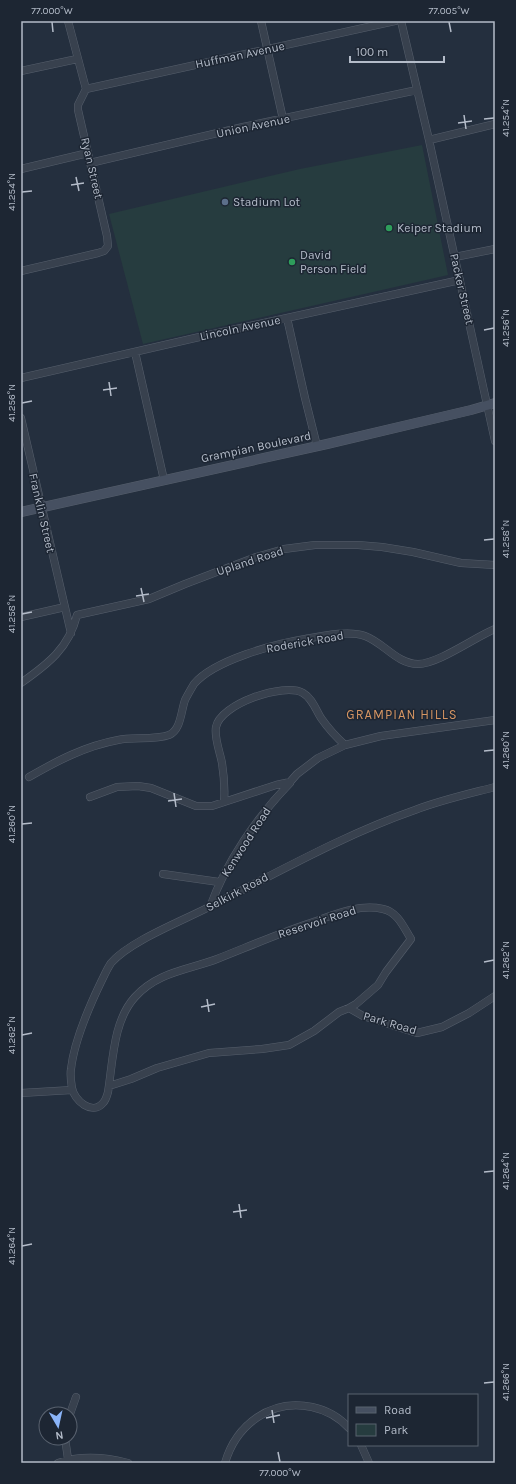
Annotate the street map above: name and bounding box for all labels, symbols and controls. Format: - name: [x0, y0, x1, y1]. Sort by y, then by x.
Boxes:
- text: 77.000°W: [31, 5, 73, 17]
- text: 77.005°W: [428, 5, 470, 17]
- scale bar: [350, 38, 444, 64]
- street label: Huffman Avenue: [194, 39, 286, 71]
- text: 100 m: [356, 45, 388, 59]
- text: 41.254°N: [500, 99, 512, 137]
- street label: Union Avenue: [215, 111, 291, 141]
- street label: Ryan Street: [78, 136, 106, 201]
- text: 41.254°N: [6, 173, 18, 211]
- place label: Stadium Lot: [233, 195, 301, 209]
- marker: Stadium Lot: [220, 197, 230, 207]
- place label: Keiper Stadium: [397, 221, 482, 235]
- marker: Keiper Stadium: [384, 223, 394, 233]
- place label: David Person Field: [300, 248, 367, 276]
- street label: Packer Street: [447, 252, 477, 326]
- marker: David Person Field: [287, 257, 297, 267]
- text: 41.256°N: [500, 309, 512, 347]
- street label: Lincoln Avenue: [198, 313, 282, 343]
- text: 41.256°N: [6, 384, 18, 422]
- street label: Grampian Boulevard: [200, 429, 312, 465]
- street label: Franklin Street: [26, 472, 58, 555]
- text: 41.258°N: [500, 520, 512, 558]
- street label: Upland Road: [215, 544, 285, 578]
- text: 41.258°N: [6, 595, 18, 633]
- street label: Roderick Road: [265, 628, 345, 656]
- district label: GRAMPIAN HILLS: [346, 707, 458, 722]
- text: 41.260°N: [500, 731, 512, 769]
- text: 41.260°N: [6, 805, 18, 843]
- street label: Kenwood Road: [218, 805, 274, 879]
- street label: Selkirk Road: [203, 870, 271, 914]
- street label: Reservoir Road: [276, 903, 358, 941]
- text: 41.262°N: [500, 941, 512, 979]
- street label: Park Road: [362, 1009, 418, 1037]
- text: 41.262°N: [6, 1016, 18, 1054]
- text: 41.264°N: [500, 1152, 512, 1190]
- text: 41.264°N: [6, 1227, 18, 1265]
- text: 41.266°N: [500, 1363, 512, 1401]
- legend: [348, 1394, 478, 1446]
- text: Road: [384, 1403, 412, 1417]
- north arrow: [38, 1406, 78, 1446]
- text: Park: [384, 1423, 409, 1437]
- text: N: [55, 1428, 64, 1442]
- text: 77.000°W: [259, 1467, 301, 1479]

